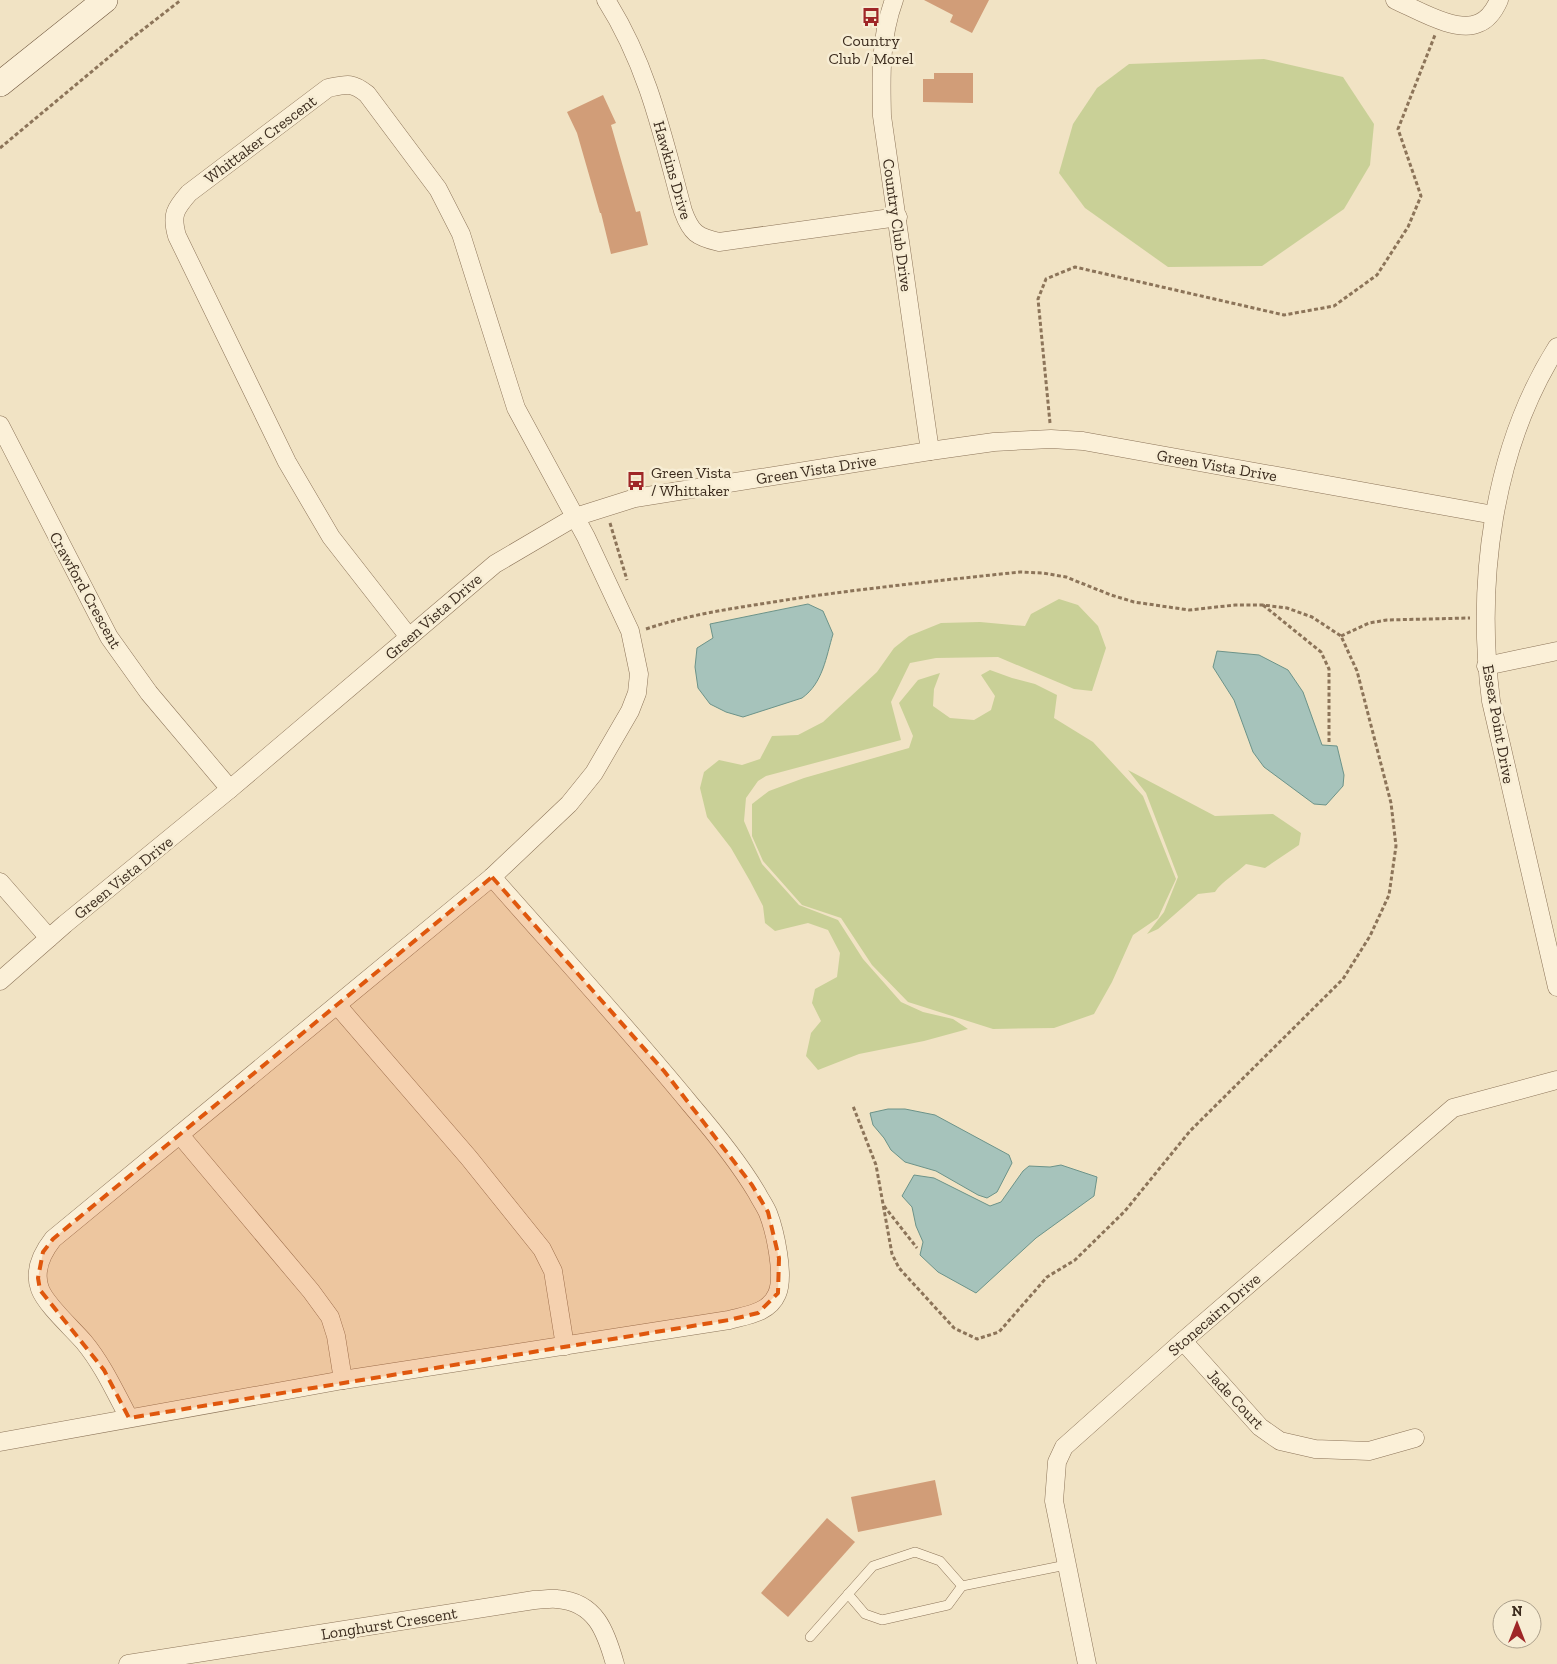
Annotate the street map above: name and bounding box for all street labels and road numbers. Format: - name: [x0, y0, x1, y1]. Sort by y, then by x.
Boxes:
- street label: Whittaker Crescent: [201, 91, 320, 188]
- street label: Hawkins Drive: [649, 119, 696, 222]
- street label: Country Club Drive: [879, 157, 916, 293]
- street label: Green Vista Drive: [1155, 446, 1278, 485]
- street label: Green Vista Drive: [755, 451, 878, 488]
- street label: Crawford Crescent: [46, 528, 126, 652]
- street label: Green Vista Drive: [381, 569, 485, 663]
- street label: Essex Point Drive: [1479, 663, 1518, 785]
- street label: Green Vista Drive: [70, 832, 177, 923]
- street label: Stonecairn Drive: [1164, 1269, 1264, 1360]
- street label: Jade Court: [1203, 1366, 1268, 1433]
- street label: Longhurst Crescent: [320, 1603, 459, 1644]

